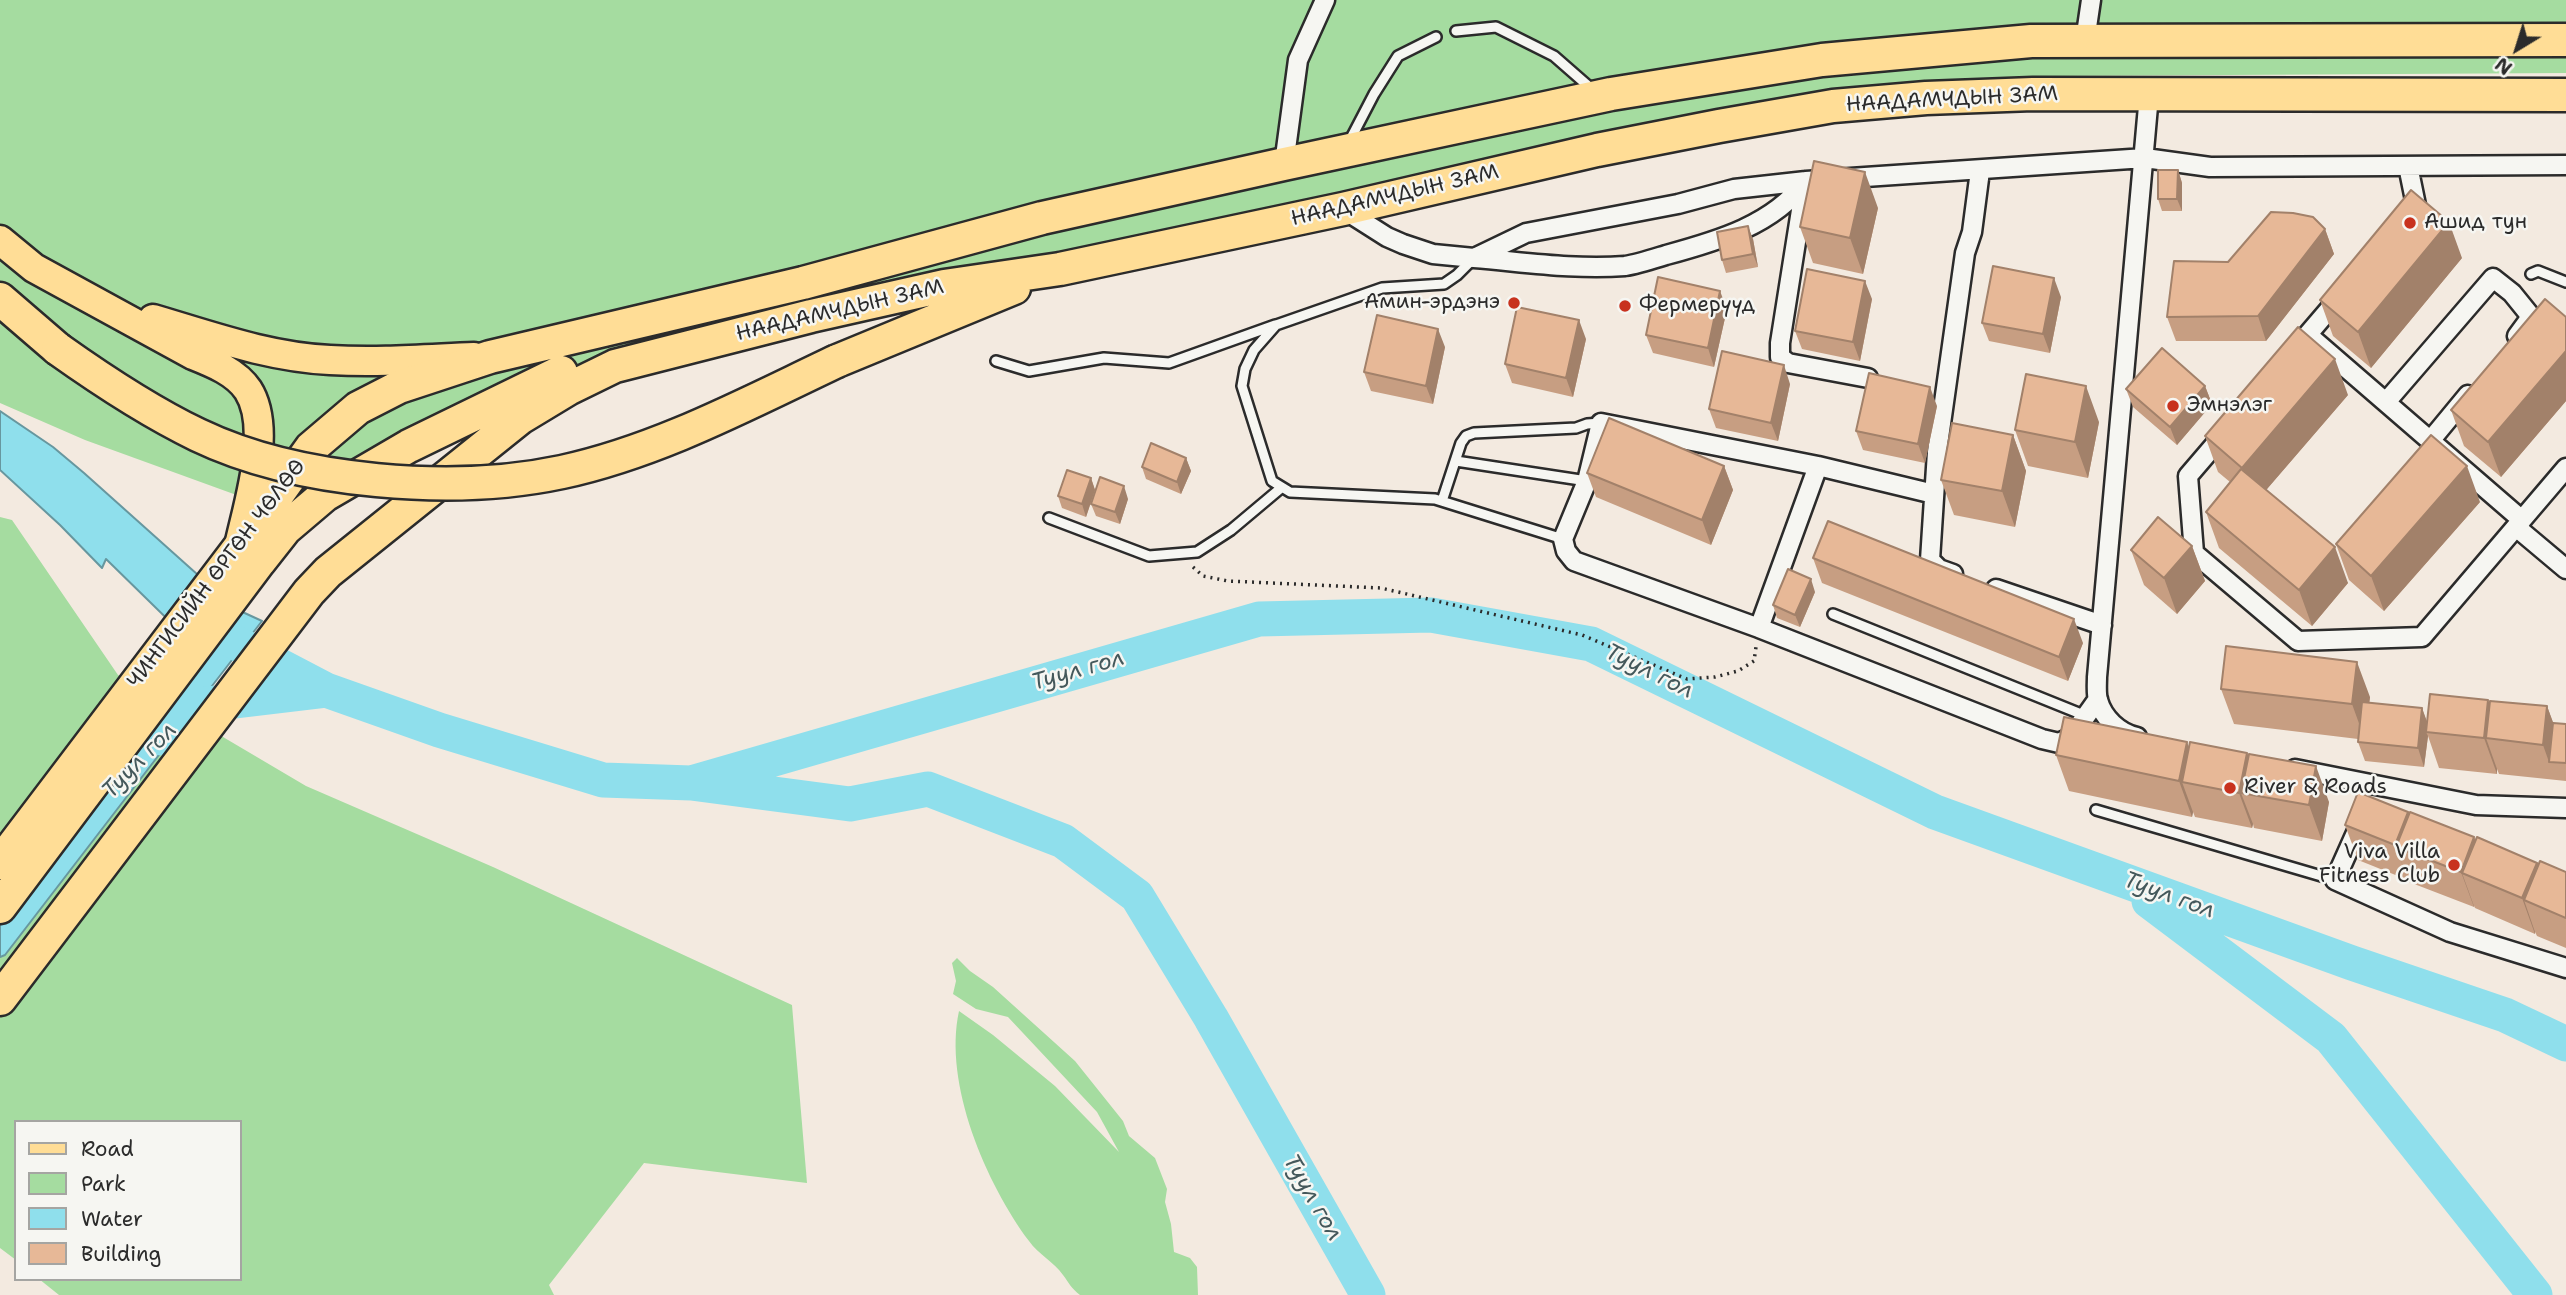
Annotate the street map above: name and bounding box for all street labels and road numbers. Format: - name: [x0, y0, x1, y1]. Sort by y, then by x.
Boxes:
- street label: НААДАМЧДЫН ЗАМ: [1845, 82, 2059, 118]
- street label: НААДАМЧДЫН ЗАМ: [1289, 160, 1501, 232]
- street label: НААДАМЧДЫН ЗАМ: [734, 275, 946, 347]
- street label: ЧИНГИСИЙН ӨРГӨН ЧӨЛӨӨ: [123, 455, 311, 693]

